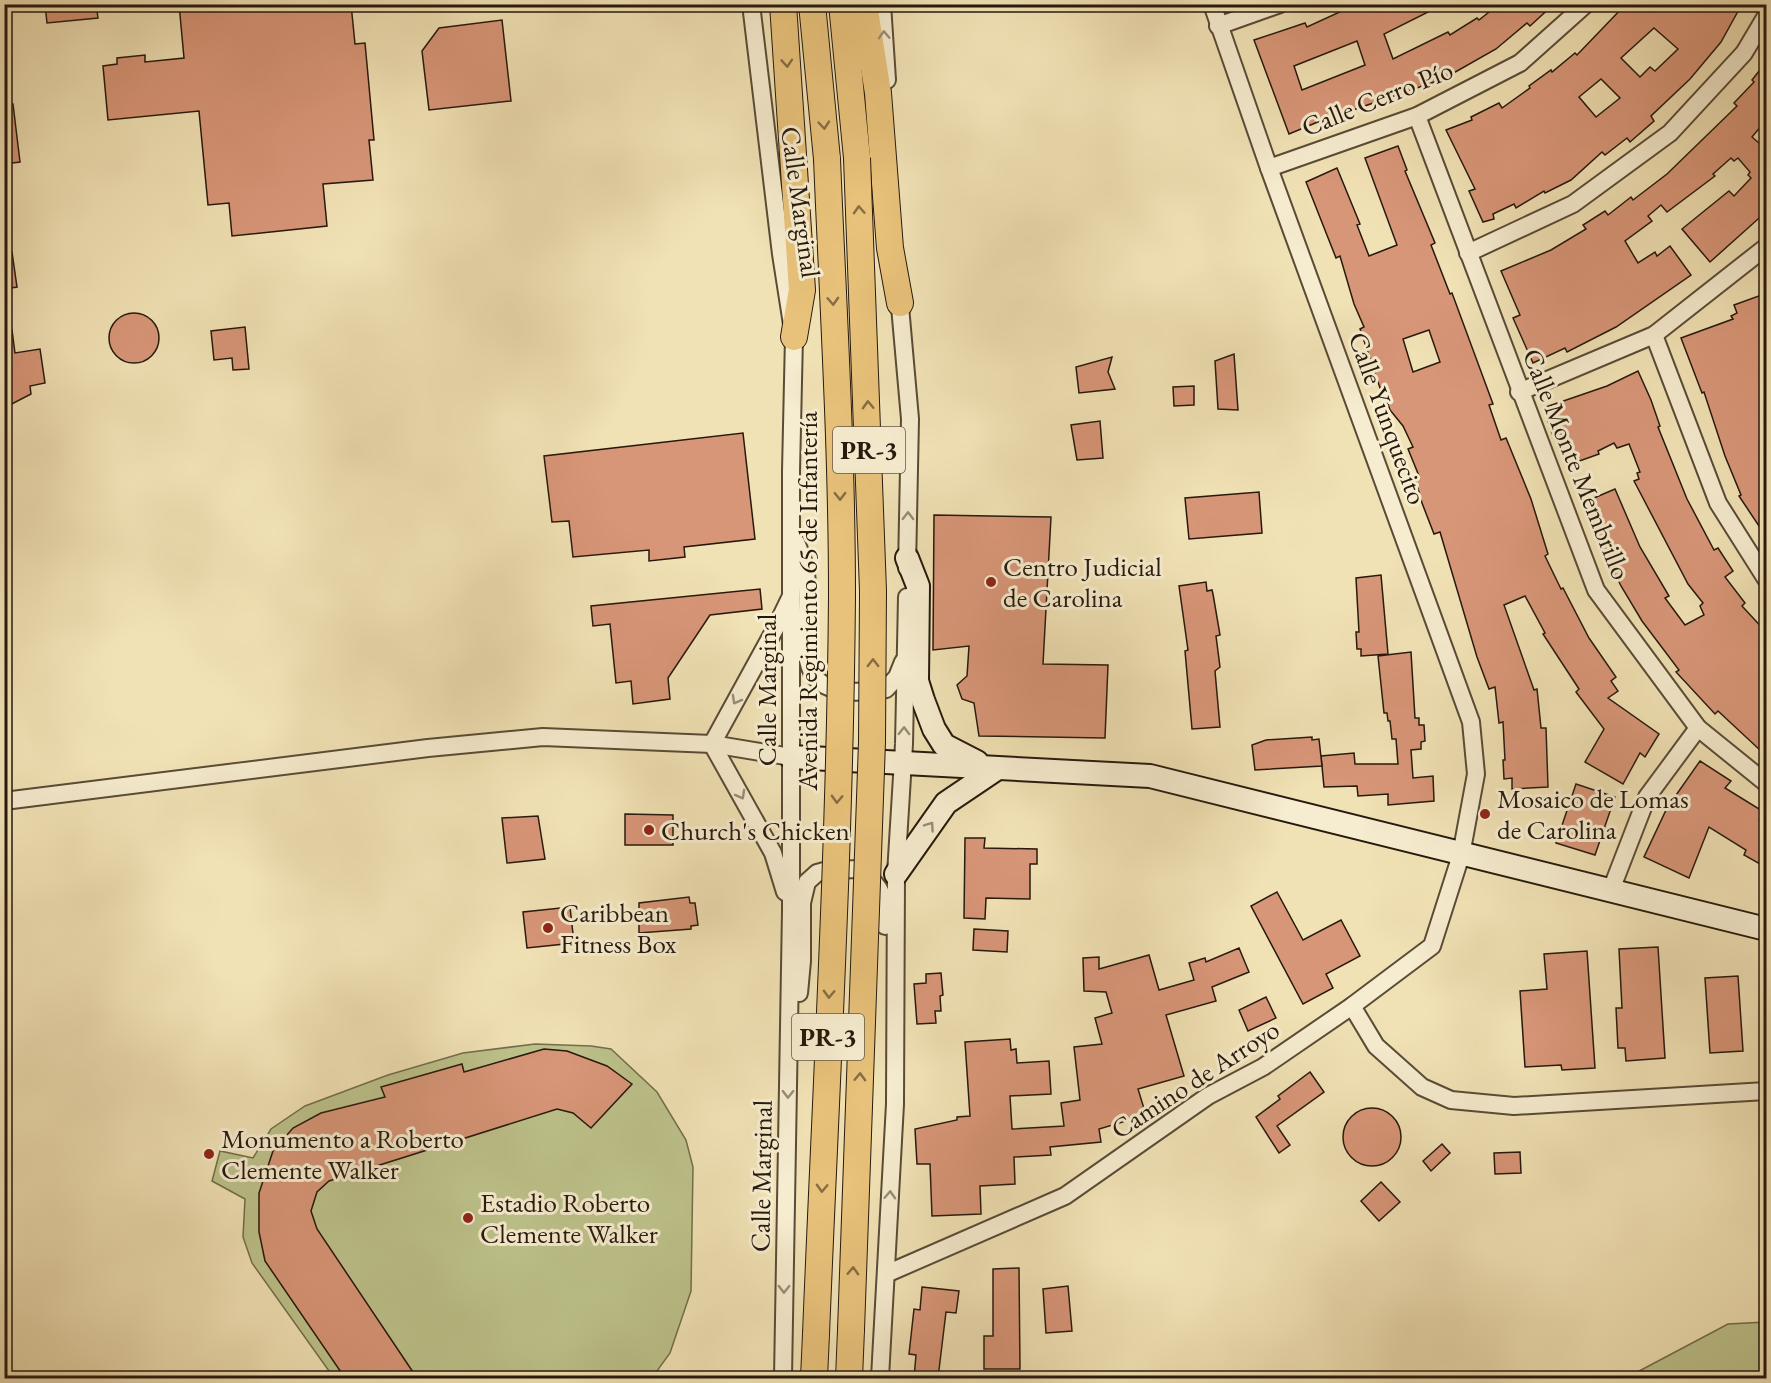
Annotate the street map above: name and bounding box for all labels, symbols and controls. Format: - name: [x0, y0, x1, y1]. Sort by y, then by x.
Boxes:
- one-way arrow: [878, 30, 891, 39]
- street label: Calle Cerro Pío: [1296, 52, 1458, 144]
- one-way arrow: [781, 58, 794, 67]
- one-way arrow: [817, 121, 830, 130]
- street label: Calle Marginal: [773, 124, 829, 280]
- one-way arrow: [853, 206, 865, 215]
- one-way arrow: [827, 297, 840, 306]
- street label: Calle Yunquecito: [1341, 327, 1435, 509]
- street label: Calle Monte Membrillo: [1515, 343, 1639, 585]
- one-way arrow: [861, 400, 874, 409]
- street label: Avenida Regimiento 65 de Infantería: [790, 411, 825, 792]
- road number: PR-3: [833, 427, 905, 473]
- one-way arrow: [833, 492, 846, 501]
- one-way arrow: [902, 511, 914, 520]
- place label: Centro Judicial de Carolina: [1003, 549, 1162, 615]
- marker: Centro Judicial de Carolina: [984, 575, 998, 589]
- street label: Calle Marginal: [749, 614, 784, 766]
- one-way arrow: [866, 658, 879, 667]
- one-way arrow: [732, 694, 743, 704]
- one-way arrow: [898, 727, 911, 736]
- place label: Mosaico de Lomas de Carolina: [1497, 781, 1689, 847]
- one-way arrow: [734, 788, 745, 799]
- one-way arrow: [831, 794, 844, 803]
- marker: Mosaico de Lomas de Carolina: [1478, 807, 1492, 821]
- place label: Church's Chicken: [661, 813, 850, 848]
- one-way arrow: [923, 822, 934, 833]
- marker: Church's Chicken: [642, 823, 656, 837]
- place label: Caribbean Fitness Box: [560, 895, 677, 961]
- marker: Caribbean Fitness Box: [541, 921, 555, 935]
- one-way arrow: [823, 989, 836, 998]
- street label: Camino de Arroyo: [1104, 1011, 1286, 1147]
- road number: PR-3: [792, 1014, 864, 1060]
- one-way arrow: [853, 1072, 866, 1081]
- one-way arrow: [781, 1090, 794, 1099]
- street label: Calle Marginal: [742, 1100, 780, 1252]
- place label: Monumento a Roberto Clemente Walker: [221, 1121, 464, 1187]
- marker: Monumento a Roberto Clemente Walker: [202, 1147, 216, 1161]
- one-way arrow: [815, 1184, 828, 1193]
- place label: Estadio Roberto Clemente Walker: [480, 1185, 658, 1251]
- one-way arrow: [883, 1190, 896, 1200]
- marker: Estadio Roberto Clemente Walker: [461, 1211, 475, 1225]
- one-way arrow: [846, 1267, 859, 1276]
- one-way arrow: [778, 1285, 791, 1294]

